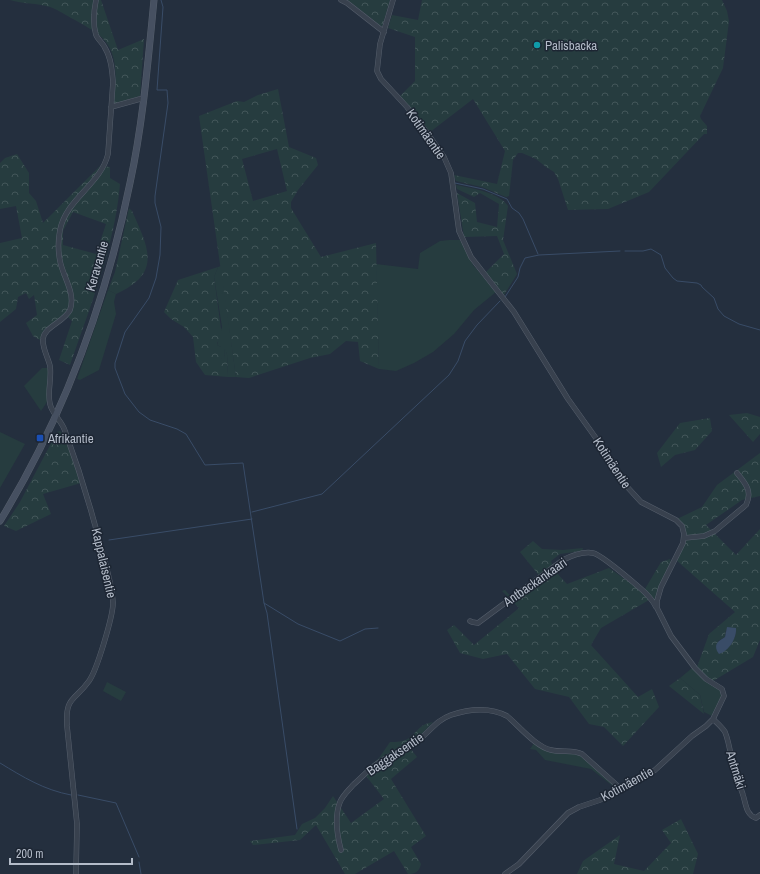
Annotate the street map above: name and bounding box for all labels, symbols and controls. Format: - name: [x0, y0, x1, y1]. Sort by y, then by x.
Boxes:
- place label: Palisbacka: [545, 37, 597, 54]
- marker: Palisbacka: [532, 40, 542, 50]
- street label: Kotimäentie: [403, 106, 449, 162]
- street label: Keravantie: [82, 239, 112, 293]
- place label: Afrikantie: [47, 430, 94, 447]
- marker: Afrikantie: [35, 433, 45, 443]
- street label: Kotimäentie: [589, 434, 635, 492]
- street label: Kappalaisentie: [88, 526, 120, 600]
- street label: Antbackankaari: [499, 554, 570, 611]
- street label: Baggaksentie: [363, 729, 427, 779]
- street label: Antmäki: [722, 748, 750, 791]
- street label: Kotimäentie: [598, 763, 656, 805]
- scale bar: [10, 840, 132, 866]
- text: 200 m: [16, 846, 43, 862]

